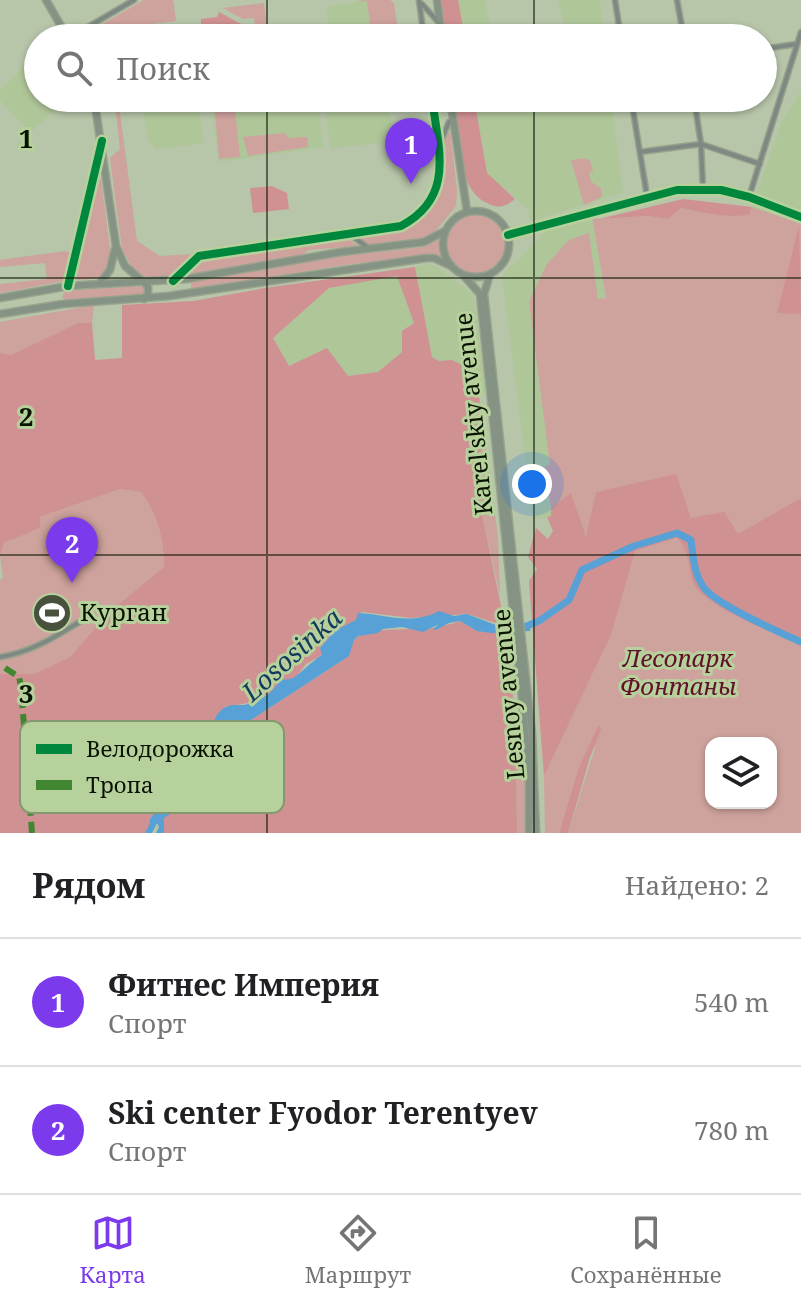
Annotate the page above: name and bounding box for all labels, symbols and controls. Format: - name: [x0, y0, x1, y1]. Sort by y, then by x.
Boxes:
- search box: [24, 24, 777, 112]
- icon: search: [52, 46, 96, 90]
- text: Поиск: [116, 48, 210, 89]
- pin: 1: [385, 118, 437, 184]
- text: 1: [19, 120, 33, 156]
- street label: Karel'skiy avenue: [445, 311, 500, 517]
- text: 2: [19, 398, 33, 434]
- your location: [512, 464, 552, 504]
- pin: 2: [46, 517, 98, 583]
- sports icon: Курган: [31, 592, 73, 634]
- place label: Курган: [80, 595, 167, 628]
- water label: Lososinka: [233, 600, 349, 710]
- street label: Lesnoy avenue: [484, 607, 531, 781]
- park label: Лесопарк Фонтаны: [620, 641, 736, 702]
- text: 3: [19, 675, 33, 711]
- legend: [20, 721, 284, 813]
- text: Велодорожка: [86, 733, 235, 763]
- map controls: [705, 737, 777, 809]
- button: layers: [705, 737, 777, 809]
- text: Тропа: [86, 769, 153, 799]
- text: Рядом: [32, 862, 145, 908]
- text: Найдено: 2: [625, 867, 769, 903]
- text: Фитнес Империя: [108, 964, 379, 1005]
- text: 1: [51, 984, 65, 1020]
- text: 540 m: [694, 984, 769, 1020]
- text: Спорт: [108, 1005, 186, 1041]
- text: Ski center Fyodor Terentyev: [108, 1092, 538, 1133]
- text: 2: [51, 1112, 65, 1148]
- text: 780 m: [694, 1112, 769, 1148]
- text: Спорт: [108, 1133, 186, 1169]
- tab: Карта: [80, 1211, 146, 1289]
- tab: Маршрут: [305, 1211, 411, 1289]
- tab: Сохранённые: [570, 1211, 721, 1289]

